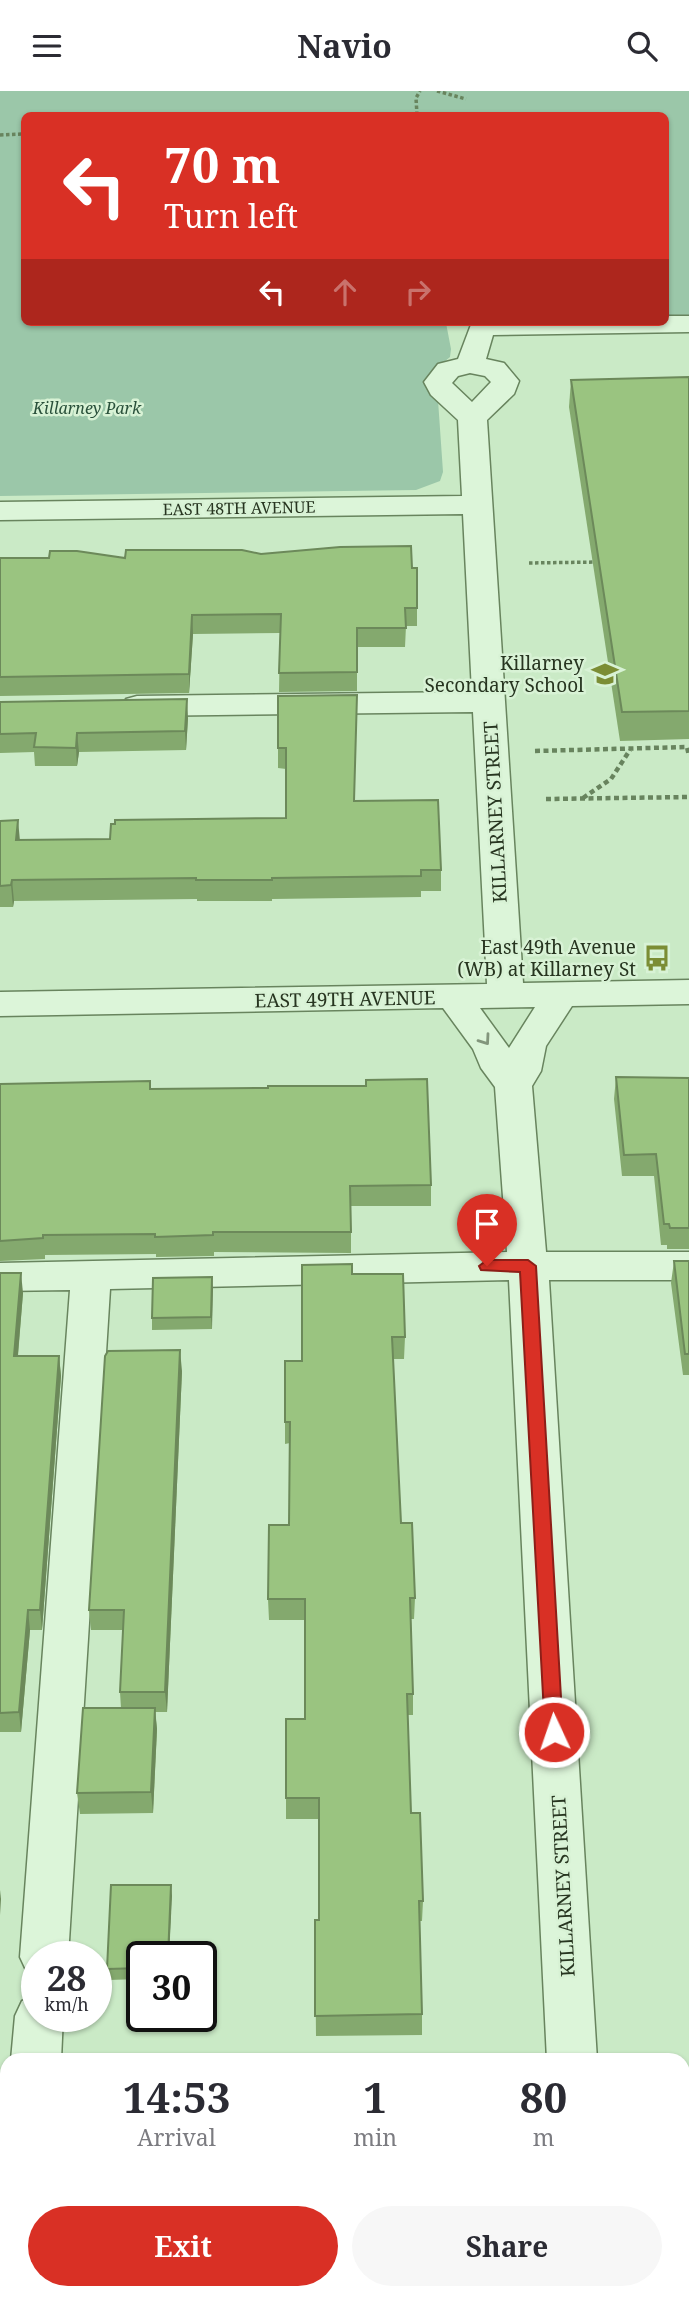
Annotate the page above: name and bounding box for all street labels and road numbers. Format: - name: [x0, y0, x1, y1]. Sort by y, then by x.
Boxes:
- street label: EAST 48TH AVENUE: [163, 496, 315, 520]
- street label: KILLARNEY STREET: [477, 720, 513, 904]
- street label: EAST 49TH AVENUE: [254, 984, 436, 1014]
- street label: KILLARNEY STREET: [545, 1794, 581, 1978]

